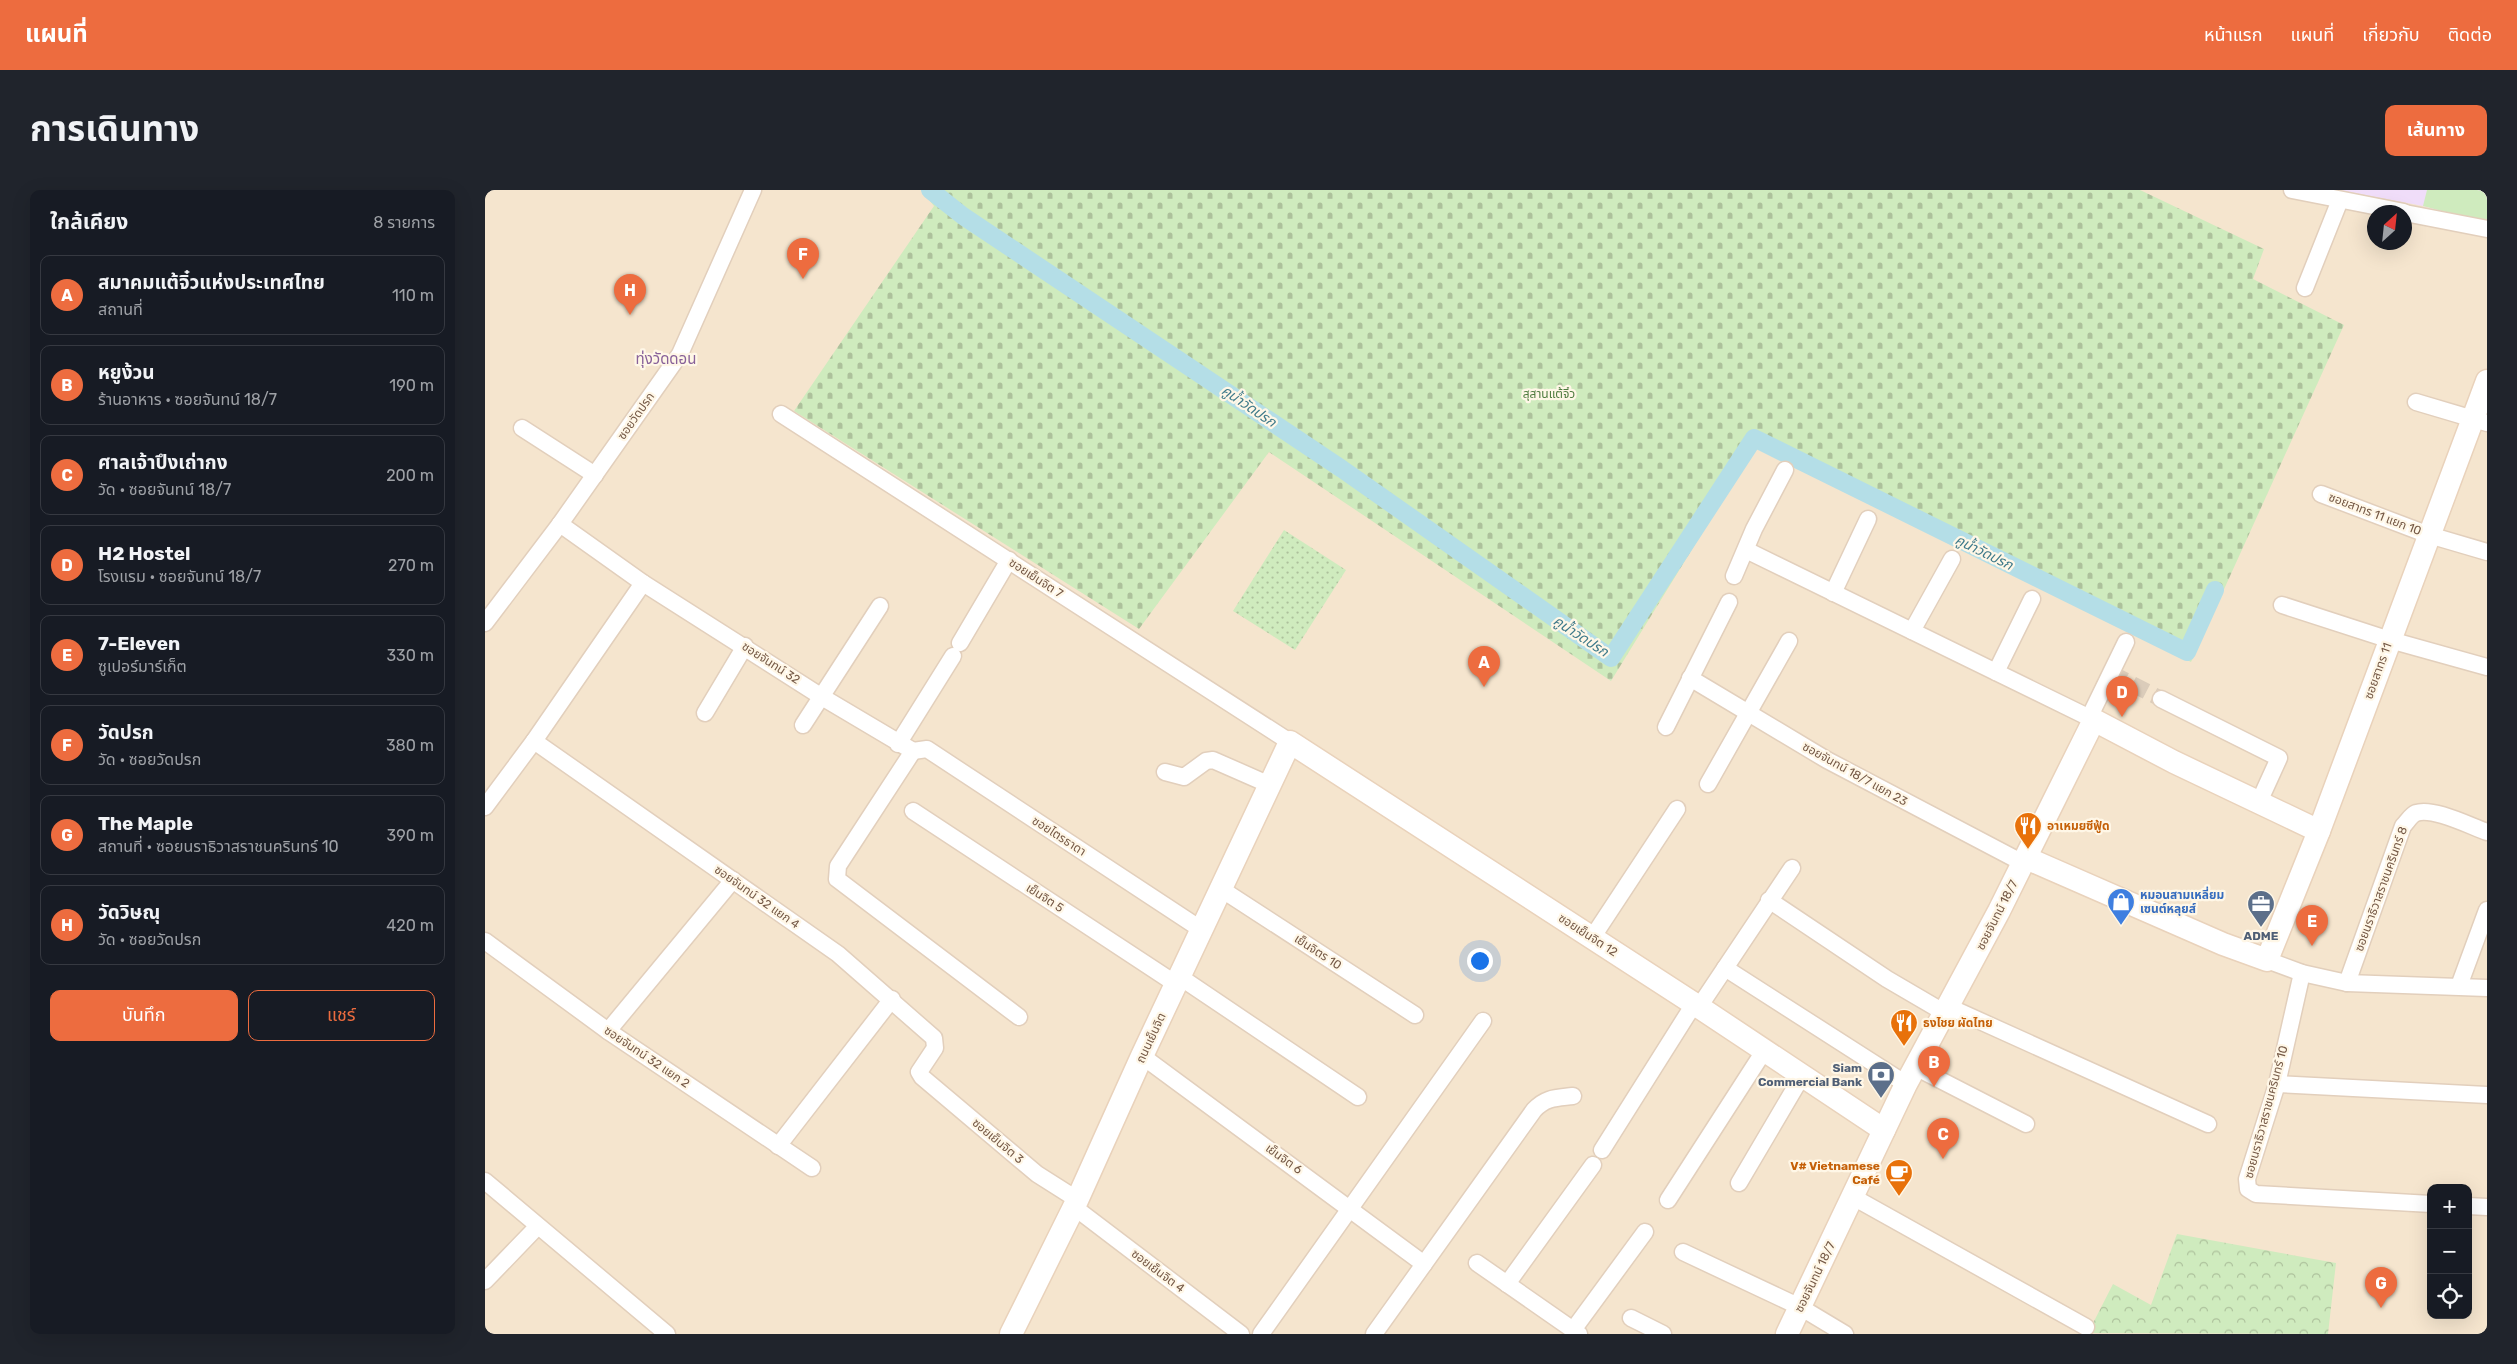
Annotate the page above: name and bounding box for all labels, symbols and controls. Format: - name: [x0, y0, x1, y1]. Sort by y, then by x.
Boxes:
- text: แผนที่: [25, 20, 88, 48]
- text: หน้าแรก: [2204, 24, 2262, 46]
- text: แผนที่: [2290, 24, 2334, 46]
- text: เกี่ยวกับ: [2362, 24, 2420, 46]
- text: ติดต่อ: [2448, 24, 2492, 46]
- button: เส้นทาง: [2385, 105, 2487, 156]
- text: การเดินทาง: [30, 108, 199, 150]
- north arrow: [2367, 205, 2412, 250]
- text: ใกล้เคียง: [50, 209, 128, 234]
- text: 8 รายการ: [373, 213, 435, 232]
- pin: F: [787, 238, 819, 279]
- text: สมาคมแต้จิ๋วแห่งประเทศไทย: [98, 271, 325, 294]
- pin: H: [614, 274, 646, 315]
- text: A: [61, 286, 73, 305]
- text: 110 m: [392, 286, 434, 305]
- text: สถานที่: [98, 300, 143, 319]
- district label: ทุ่งวัดดอน: [636, 350, 696, 368]
- text: หยูง้วน: [98, 361, 155, 384]
- text: B: [61, 376, 73, 395]
- text: 190 m: [389, 376, 434, 395]
- water label: คูน้ำวัดปรก: [1218, 380, 1281, 431]
- park label: สุสานแต้จิ๋ว: [1523, 386, 1575, 401]
- text: ร้านอาหาร · ซอยจันทน์ 18/7: [98, 390, 277, 409]
- street label: ซอยวัดปรก: [615, 390, 657, 442]
- text: ศาลเจ้าปึงเถ่ากง: [98, 451, 228, 474]
- text: C: [61, 466, 73, 485]
- text: 200 m: [386, 466, 434, 485]
- text: วัด · ซอยจันทน์ 18/7: [98, 480, 231, 499]
- street label: ซอยสาทร 11 แยก 10: [2327, 490, 2423, 538]
- water label: คูน้ำวัดปรก: [1952, 529, 2017, 574]
- text: H2 Hostel: [98, 542, 190, 565]
- street label: ซอยเย็นจิต 7: [1006, 555, 1066, 601]
- text: D: [61, 556, 73, 575]
- text: 270 m: [388, 556, 434, 575]
- text: โรงแรม · ซอยจันทน์ 18/7: [98, 567, 261, 586]
- water label: คูน้ำวัดปรก: [1550, 611, 1613, 661]
- text: 7-Eleven: [98, 632, 180, 655]
- street label: ซอยจันทน์ 32: [739, 639, 803, 687]
- street label: ซอยสาทร 11: [2361, 641, 2395, 701]
- text: E: [62, 646, 72, 665]
- text: 330 m: [386, 646, 434, 665]
- pin: A: [1468, 646, 1500, 687]
- text: ซูเปอร์มาร์เก็ต: [98, 657, 187, 676]
- pin: D: [2106, 676, 2138, 717]
- text: วัดปรก: [98, 721, 154, 744]
- text: F: [62, 736, 72, 755]
- text: 380 m: [386, 736, 434, 755]
- street label: ซอยจันทน์ 18/7 แยก 23: [1800, 739, 1910, 809]
- text: วัด · ซอยวัดปรก: [98, 750, 201, 769]
- restaurant icon: อาเหมยซีฟู้ด: [2013, 811, 2043, 850]
- text: The Maple: [98, 812, 193, 835]
- street label: ซอยไตรธาดา: [1029, 813, 1089, 859]
- place label: อาเหมยซีฟู้ด: [2047, 819, 2110, 834]
- street label: ซอยนราธิวาสราชนครินทร์ 8: [2352, 825, 2410, 953]
- text: G: [61, 826, 73, 845]
- text: 390 m: [387, 826, 434, 845]
- text: สถานที่ · ซอยนราธิวาสราชนครินทร์ 10: [98, 837, 339, 856]
- street label: ซอยจันทน์ 32 แยก 4: [712, 862, 803, 932]
- street label: ซอยจันทน์ 18/7: [1973, 878, 2021, 952]
- street label: เย็นจิต 5: [1024, 881, 1066, 915]
- place label: หมอนสามเหลี่ยม เซนต์หลุยส์: [2140, 886, 2224, 916]
- shop icon: หมอนสามเหลี่ยม เซนต์หลุยส์: [2106, 887, 2136, 926]
- office icon: ADME: [2246, 889, 2276, 928]
- text: วัดวิษณุ: [98, 901, 160, 924]
- pin: E: [2296, 905, 2328, 946]
- street label: ซอยเย็นจิต 12: [1556, 911, 1620, 959]
- text: H: [61, 916, 73, 935]
- text: 420 m: [386, 916, 434, 935]
- place label: ADME: [2244, 929, 2279, 943]
- text: วัด · ซอยวัดปรก: [98, 930, 201, 949]
- street label: เย็นจิตร 10: [1292, 932, 1344, 972]
- your location: [1467, 948, 1493, 974]
- button: บันทึก: [50, 990, 238, 1041]
- button: แชร์: [248, 990, 435, 1041]
- restaurant icon: ธงไชย ผัดไทย: [1889, 1008, 1919, 1047]
- street label: ถนนเย็นจิต: [1133, 1011, 1169, 1065]
- place label: ธงไชย ผัดไทย: [1923, 1016, 1993, 1030]
- street label: ซอยจันทน์ 32 แยก 2: [602, 1023, 692, 1091]
- street label: ซอยนราธิวาสราชนครินทร์ 10: [2241, 1044, 2291, 1180]
- pin: B: [1918, 1046, 1950, 1087]
- bank icon: Siam Commercial Bank: [1866, 1060, 1896, 1099]
- place label: Siam Commercial Bank: [1758, 1061, 1862, 1089]
- street label: ซอยเย็นจิต 3: [970, 1116, 1026, 1166]
- pin: C: [1927, 1118, 1959, 1159]
- street label: เย็นจิต 6: [1263, 1141, 1305, 1177]
- cafe icon: V# Vietnamese Café: [1884, 1158, 1914, 1197]
- place label: V# Vietnamese Café: [1790, 1159, 1880, 1187]
- map controls: [2427, 1184, 2472, 1319]
- button: +: [2427, 1184, 2472, 1229]
- button: −: [2427, 1229, 2472, 1274]
- street label: ซอยจันทน์ 18/7: [1792, 1239, 1838, 1315]
- street label: ซอยเย็นจิต 4: [1129, 1247, 1188, 1296]
- pin: G: [2365, 1267, 2397, 1308]
- button: locate: [2427, 1274, 2472, 1319]

